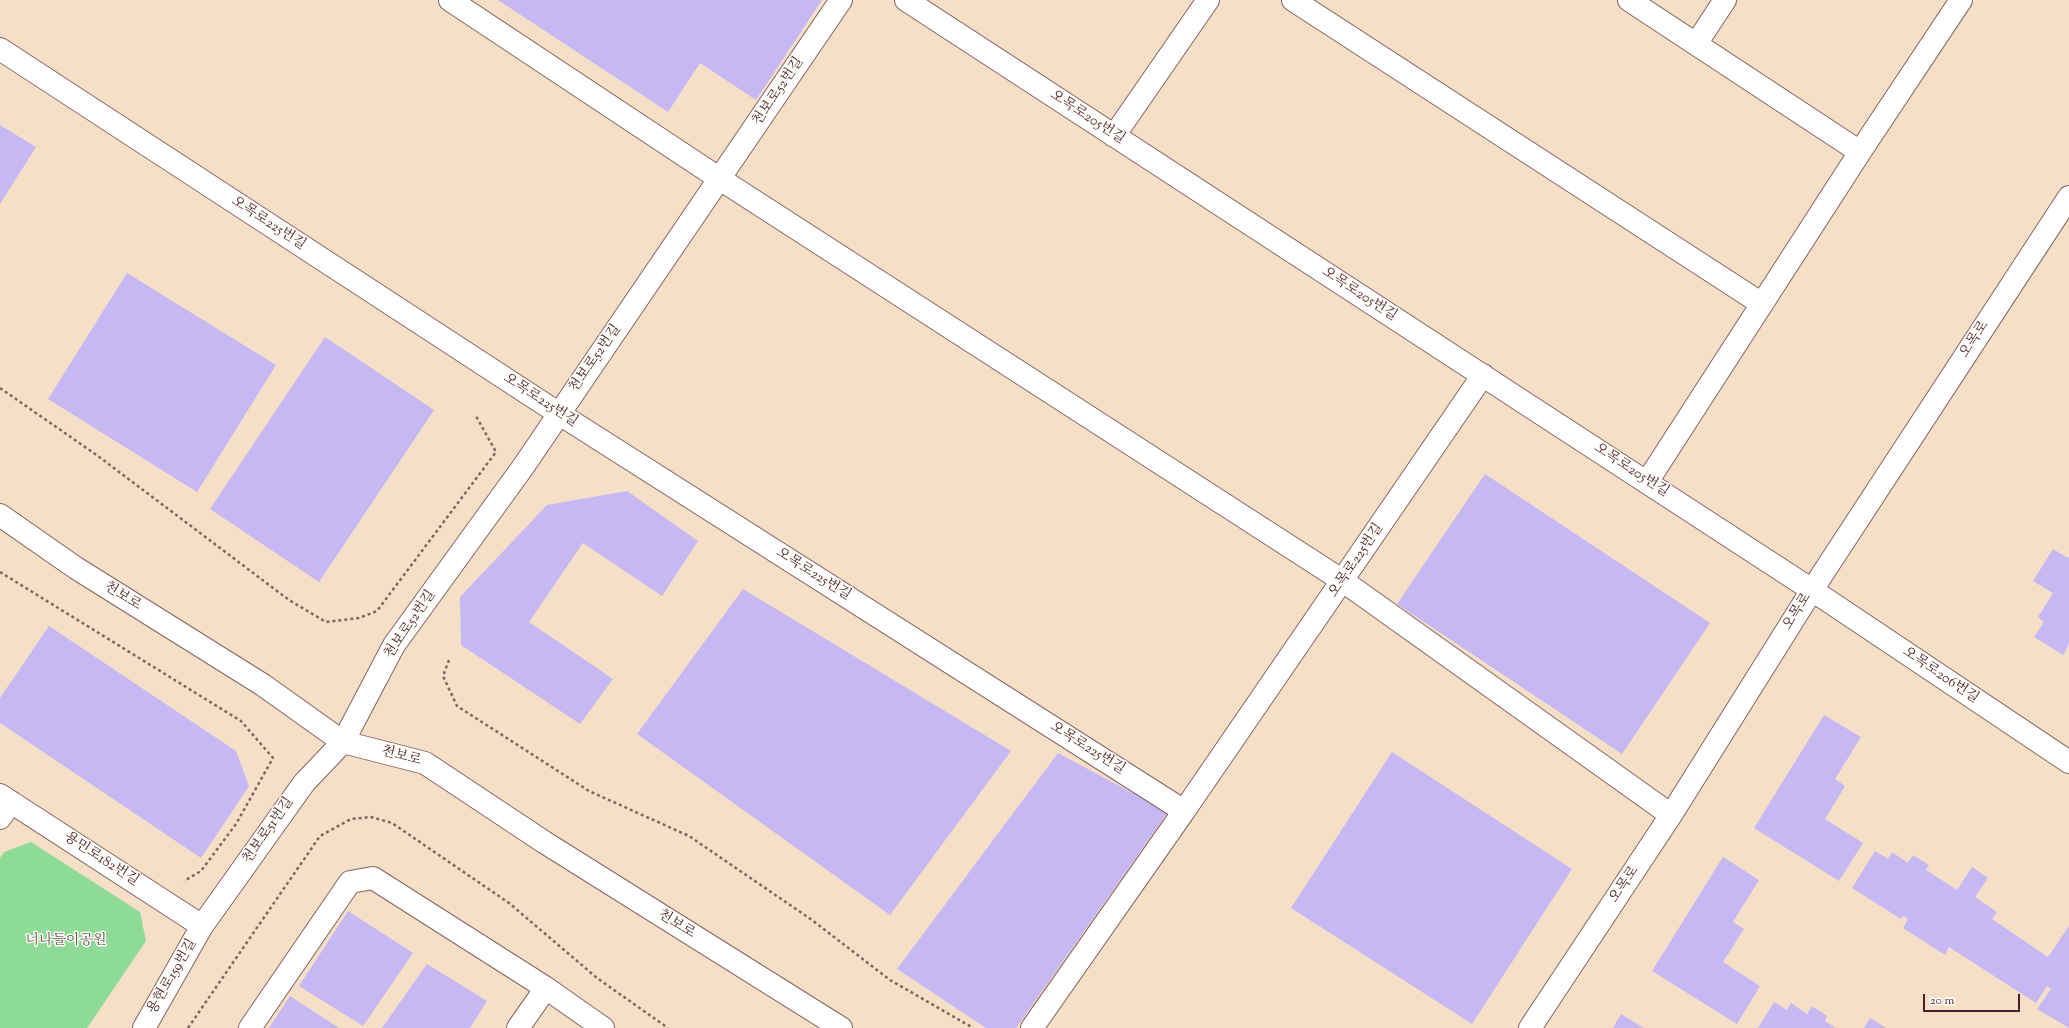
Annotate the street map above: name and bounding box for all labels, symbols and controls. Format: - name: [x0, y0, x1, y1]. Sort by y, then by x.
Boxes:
- street label: 천보로52번길: [750, 55, 808, 129]
- street label: 오목로205번길: [1046, 87, 1128, 149]
- street label: 오목로225번길: [228, 194, 308, 254]
- street label: 오목로205번길: [1318, 264, 1400, 326]
- street label: 오목로: [1957, 318, 1993, 362]
- street label: 천보로52번길: [566, 322, 626, 396]
- street label: 오목로225번길: [500, 371, 580, 431]
- street label: 오목로205번길: [1590, 440, 1672, 502]
- street label: 오목로225번길: [1326, 521, 1388, 601]
- street label: 오목로225번길: [772, 545, 854, 605]
- street label: 천보로: [100, 579, 144, 615]
- street label: 천보로52번길: [382, 588, 440, 662]
- street label: 오목로: [1780, 590, 1816, 634]
- street label: 오목로206번길: [1899, 644, 1981, 708]
- street label: 오목로225번길: [1046, 719, 1128, 779]
- street label: 천보로: [379, 744, 423, 770]
- street label: 천보로51번길: [240, 795, 298, 867]
- street label: 용민로182번길: [60, 830, 142, 890]
- street label: 오목로: [1607, 863, 1643, 907]
- street label: 천보로: [654, 907, 698, 943]
- park label: 너나들이공원: [25, 934, 107, 950]
- street label: 용현로159번길: [145, 936, 201, 1018]
- scale bar: [1925, 986, 2022, 1012]
- text: 20 m: [1930, 992, 1954, 1010]

